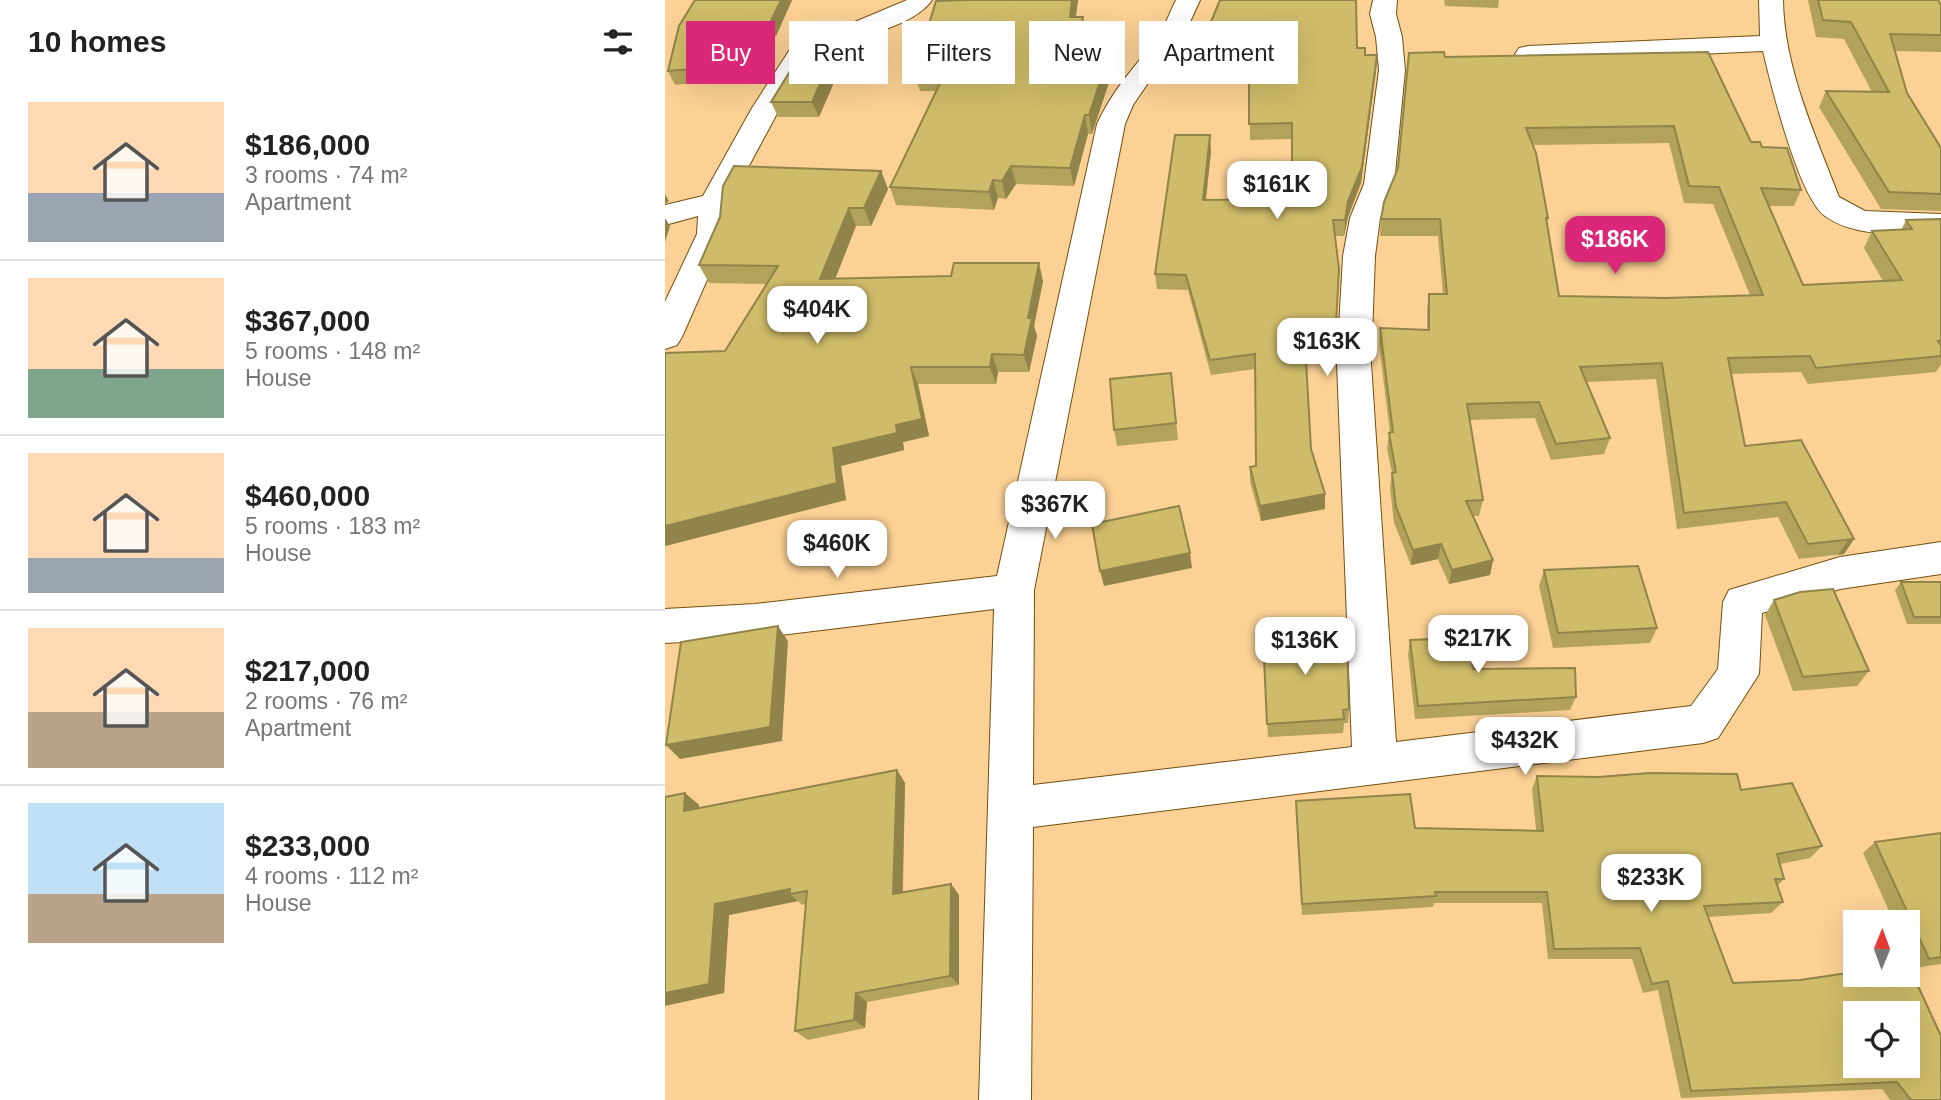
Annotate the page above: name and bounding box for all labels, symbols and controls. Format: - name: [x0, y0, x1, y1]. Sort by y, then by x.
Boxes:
- chip: Buy: [686, 21, 775, 84]
- chip: Rent: [789, 21, 888, 84]
- chip: Filters: [902, 21, 1015, 84]
- chip: New: [1029, 21, 1125, 84]
- chip: Apartment: [1139, 21, 1298, 84]
- icon: filters: [599, 23, 637, 61]
- text: 10 homes: [28, 25, 166, 58]
- text: $186,000: [245, 128, 370, 161]
- icon: home: [84, 130, 168, 214]
- text: 3 rooms · 74 m²: [245, 162, 407, 188]
- pin: $161K: [1228, 162, 1326, 221]
- text: $161K: [1243, 171, 1311, 197]
- text: Apartment: [245, 189, 351, 215]
- pin: $186K: [1566, 216, 1664, 276]
- text: $186K: [1581, 226, 1649, 252]
- pin: $404K: [768, 286, 866, 346]
- text: $404K: [783, 296, 851, 322]
- text: $367,000: [245, 304, 370, 337]
- icon: home: [84, 306, 168, 390]
- pin: $163K: [1278, 318, 1376, 378]
- text: $163K: [1293, 328, 1361, 354]
- text: 5 rooms · 148 m²: [245, 338, 420, 364]
- text: House: [245, 365, 311, 391]
- text: $460,000: [245, 479, 370, 512]
- icon: home: [84, 481, 168, 565]
- pin: $367K: [1006, 482, 1104, 541]
- text: $367K: [1021, 491, 1089, 517]
- text: 5 rooms · 183 m²: [245, 513, 420, 539]
- pin: $460K: [788, 520, 886, 580]
- text: $460K: [803, 530, 871, 556]
- text: House: [245, 540, 311, 566]
- pin: $217K: [1429, 616, 1527, 675]
- pin: $136K: [1256, 618, 1354, 677]
- text: $217K: [1444, 625, 1512, 651]
- text: $136K: [1271, 627, 1339, 653]
- text: $217,000: [245, 654, 370, 687]
- icon: home: [84, 656, 168, 740]
- text: 2 rooms · 76 m²: [245, 688, 407, 714]
- text: Apartment: [245, 715, 351, 741]
- pin: $432K: [1476, 718, 1574, 777]
- text: $432K: [1491, 727, 1559, 753]
- text: $233,000: [245, 829, 370, 862]
- icon: home: [84, 831, 168, 915]
- pin: $233K: [1602, 855, 1700, 914]
- text: 4 rooms · 112 m²: [245, 863, 418, 889]
- text: $233K: [1617, 864, 1685, 890]
- text: House: [245, 890, 311, 916]
- north arrow: [1843, 910, 1920, 987]
- map controls: [1843, 910, 1920, 1078]
- button: locate: [1843, 1001, 1920, 1078]

